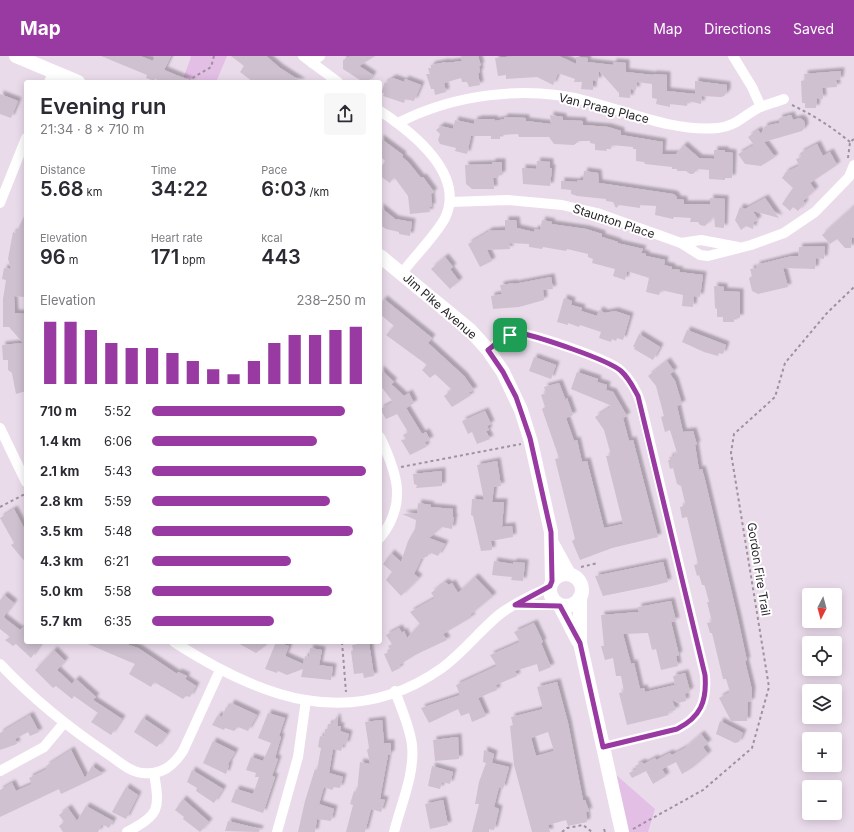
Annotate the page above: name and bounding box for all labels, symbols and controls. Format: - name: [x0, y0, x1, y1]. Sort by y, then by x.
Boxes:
- text: Map: [20, 17, 61, 40]
- text: Map: [653, 20, 682, 37]
- text: Directions: [704, 20, 771, 37]
- text: Saved: [793, 20, 834, 37]
- street label: Van Praag Place: [557, 90, 651, 126]
- text: Evening run: [40, 93, 166, 119]
- button: share: [324, 93, 366, 135]
- text: 21:34 · 8 × 710 m: [40, 121, 144, 137]
- text: Distance: [40, 163, 85, 177]
- text: Time: [151, 163, 176, 177]
- text: Pace: [261, 163, 287, 177]
- text: 5.68: [40, 177, 84, 201]
- text: 34:22: [151, 177, 208, 201]
- text: 6:03: [261, 177, 306, 201]
- text: km: [84, 185, 102, 199]
- text: /km: [306, 185, 329, 199]
- street label: Staunton Place: [571, 201, 657, 241]
- text: Elevation: [40, 231, 87, 245]
- text: Heart rate: [151, 231, 203, 245]
- text: kcal: [261, 231, 282, 245]
- text: 96: [40, 245, 66, 269]
- text: 171: [151, 245, 179, 269]
- text: 443: [261, 245, 301, 269]
- text: m: [66, 253, 78, 267]
- text: bpm: [179, 253, 205, 267]
- street label: Jim Pike Avenue: [400, 270, 480, 342]
- text: Elevation: [40, 292, 96, 308]
- text: 238–250 m: [296, 292, 366, 308]
- pin: [493, 318, 527, 352]
- icon: arrive: [499, 324, 521, 346]
- text: 710 m: [40, 403, 77, 419]
- text: 5:52: [104, 403, 131, 419]
- text: 1.4 km: [40, 433, 81, 449]
- text: 6:06: [104, 433, 132, 449]
- text: 2.1 km: [40, 463, 79, 479]
- text: 5:43: [104, 463, 132, 479]
- text: 2.8 km: [40, 493, 83, 509]
- text: 5:59: [104, 493, 132, 509]
- street label: Gordon Fire Trail: [744, 521, 774, 617]
- text: 3.5 km: [40, 523, 83, 539]
- text: 5:48: [104, 523, 132, 539]
- text: 4.3 km: [40, 553, 83, 569]
- text: 6:21: [104, 553, 129, 569]
- text: 5.0 km: [40, 583, 83, 599]
- text: 5:58: [104, 583, 132, 599]
- north arrow: [802, 588, 842, 628]
- map controls: [802, 588, 842, 820]
- text: 5.7 km: [40, 613, 82, 629]
- text: 6:35: [104, 613, 132, 629]
- button: locate: [802, 636, 842, 676]
- button: layers: [802, 684, 842, 724]
- button: +: [802, 732, 842, 772]
- button: −: [802, 780, 842, 820]

